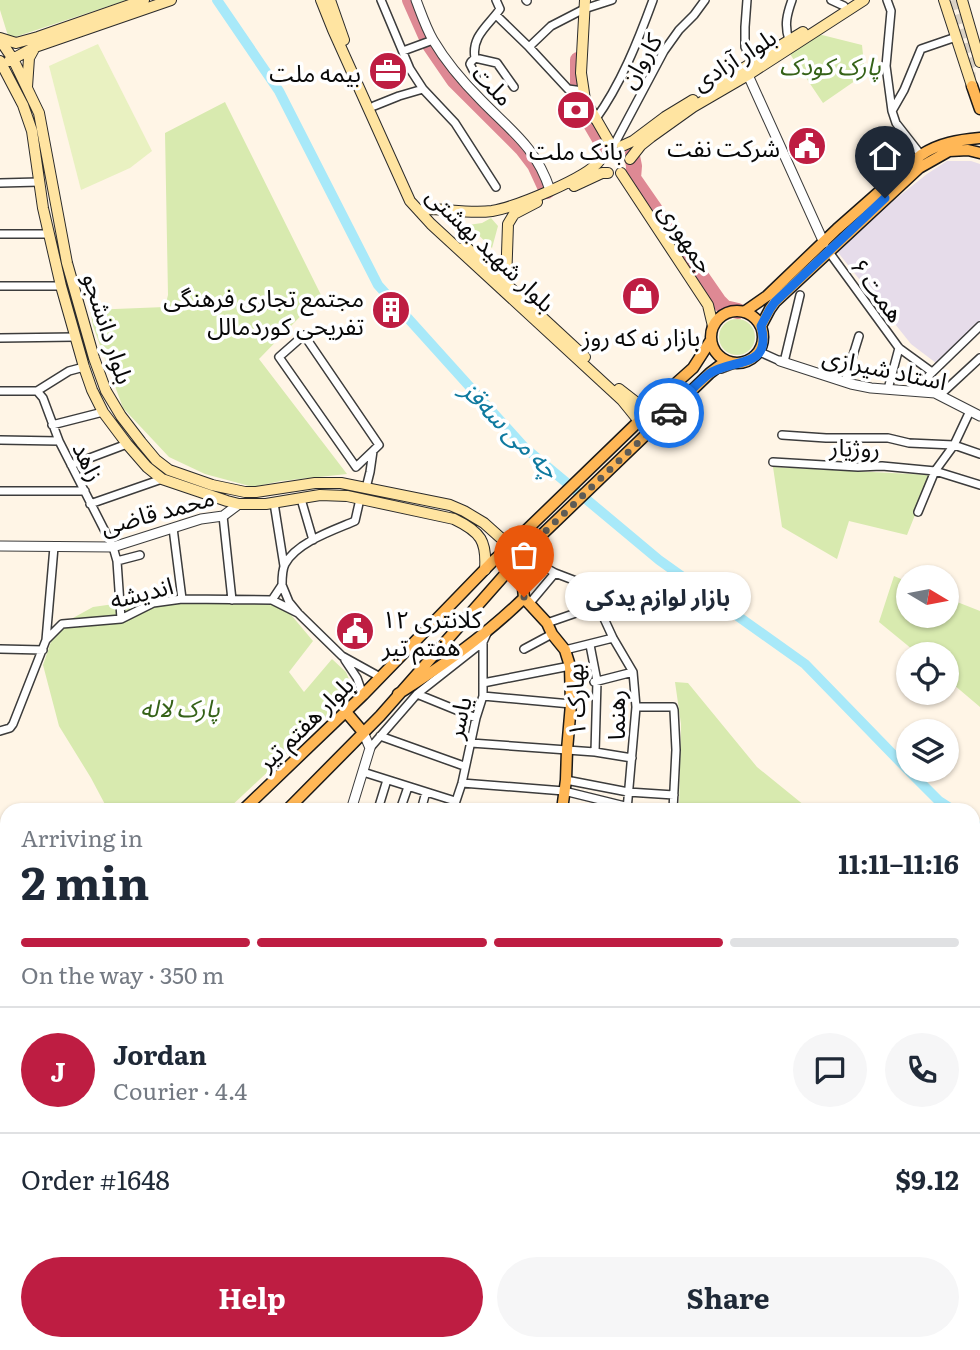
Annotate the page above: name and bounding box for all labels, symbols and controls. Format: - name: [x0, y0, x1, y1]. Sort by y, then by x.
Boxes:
- street label: بلوار آزادی: [684, 18, 782, 98]
- street label: کاروان: [609, 25, 670, 94]
- park label: پارک کودک: [779, 47, 881, 83]
- office icon: بیمه ملت: [367, 50, 409, 92]
- place label: بیمه ملت: [269, 54, 361, 89]
- street label: ملت: [465, 55, 523, 113]
- bank icon: بانک ملت: [555, 89, 597, 131]
- public building icon: شرکت نفت: [786, 125, 828, 167]
- pin: [855, 126, 915, 198]
- place label: شرکت نفت: [667, 129, 780, 164]
- place label: بانک ملت: [529, 132, 623, 167]
- icon: home: [866, 137, 904, 175]
- street label: بلوار شهید بهشتی: [420, 177, 564, 319]
- street label: جمهوری: [652, 195, 724, 279]
- street label: همت ۶: [844, 249, 914, 329]
- street label: بلوار دانشجو: [76, 268, 144, 388]
- shop icon: بازار نه که روز: [620, 275, 662, 317]
- place label: مجتمع تجاری فرهنگی تفریحی کوردمالل: [163, 279, 364, 342]
- building icon: مجتمع تجاری فرهنگی تفریحی کوردمالل: [370, 289, 412, 331]
- place label: بازار نه که روز: [581, 318, 700, 353]
- street label: استاد شیرازی: [820, 337, 950, 397]
- water label: چە می سەقز: [452, 368, 571, 487]
- courier: [634, 378, 704, 448]
- icon: car: [650, 394, 688, 432]
- street label: روژیار: [828, 428, 881, 464]
- street label: زاهد: [65, 435, 115, 487]
- street label: محمد قاضی: [96, 478, 218, 542]
- pin: [494, 525, 554, 597]
- icon: bag: [505, 536, 543, 574]
- north arrow: [896, 565, 959, 628]
- map controls: [896, 565, 959, 782]
- street label: اندیشه: [106, 566, 176, 616]
- callout: بازار لوازم یدکی: [566, 572, 752, 622]
- text: بازار لوازم یدکی: [586, 579, 730, 613]
- place label: کلانتری ۱۲ هفتم تیر: [381, 600, 483, 665]
- public building icon: کلانتری ۱۲ هفتم تیر: [334, 610, 376, 652]
- button: locate: [896, 642, 959, 705]
- street label: بهارک ۱: [555, 663, 593, 737]
- street label: بلوار هفتم تیر: [247, 667, 362, 779]
- park label: پارک لاله: [140, 689, 221, 725]
- street label: رهنما: [597, 690, 632, 740]
- street label: یاسر: [435, 692, 479, 743]
- button: layers: [896, 719, 959, 782]
- text: Arriving in: [21, 820, 143, 854]
- text: 11:11–11:16: [838, 843, 959, 882]
- text: 2 min: [21, 846, 150, 914]
- text: On the way · 350 m: [21, 957, 224, 991]
- button: chat: [793, 1033, 867, 1107]
- button: phone: [885, 1033, 959, 1107]
- text: Jordan: [113, 1034, 207, 1073]
- text: J: [51, 1051, 65, 1090]
- text: Courier · 4.4: [113, 1073, 247, 1107]
- text: Order #1648: [21, 1159, 170, 1198]
- text: $9.12: [896, 1159, 959, 1198]
- button: Help: [21, 1257, 483, 1337]
- button: Share: [497, 1257, 959, 1337]

